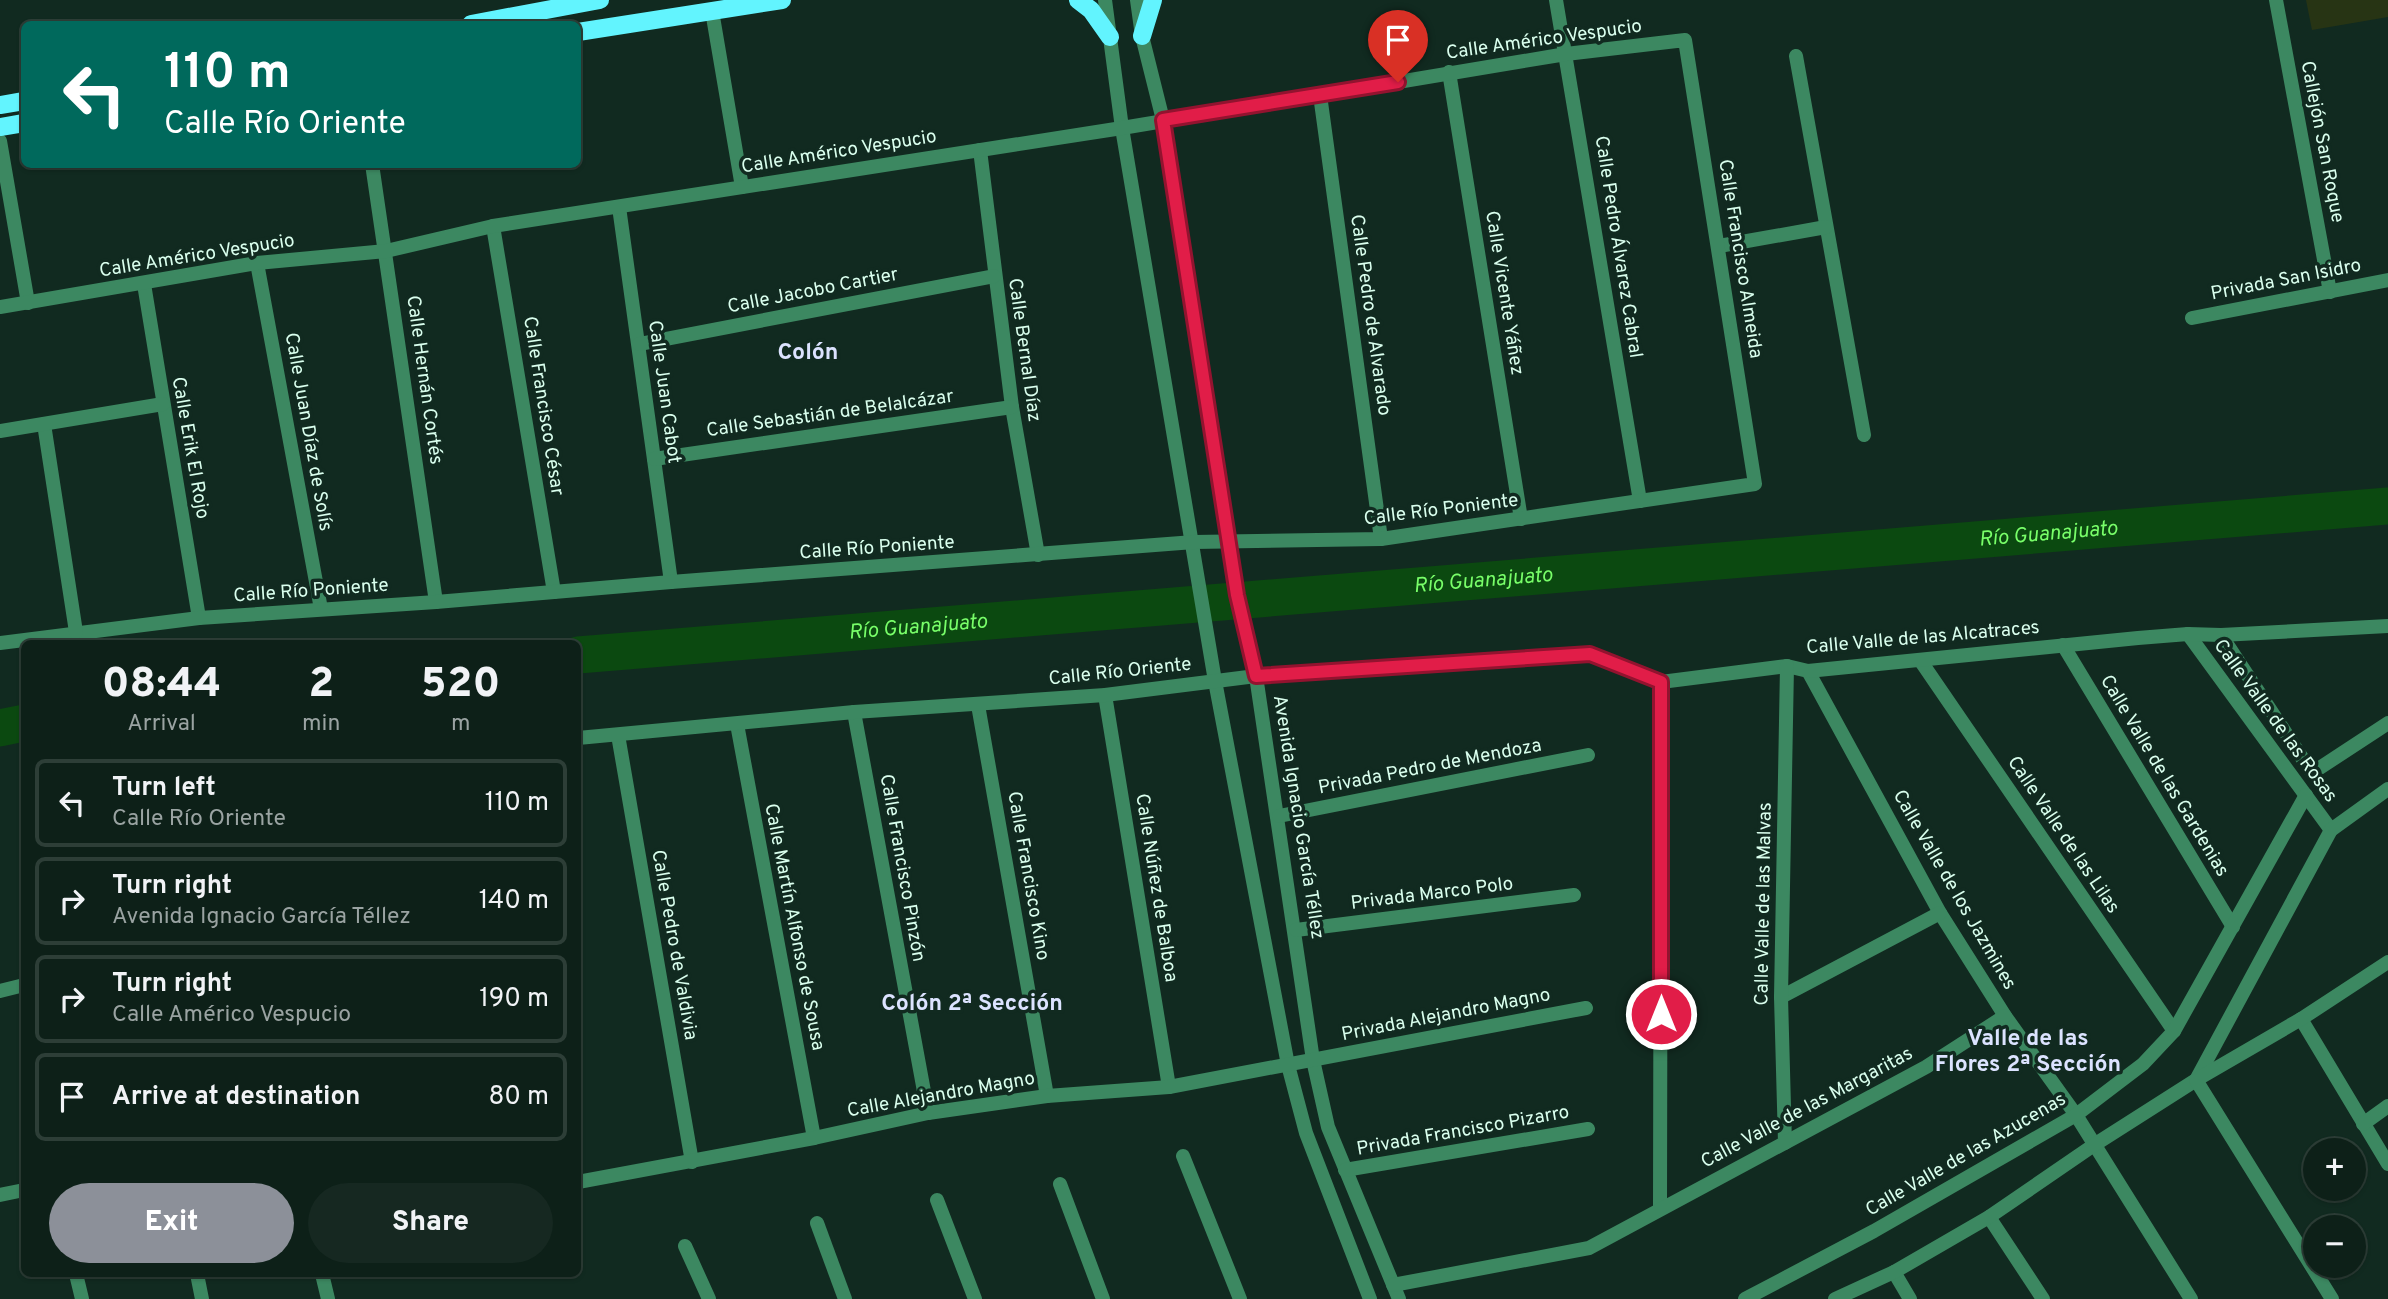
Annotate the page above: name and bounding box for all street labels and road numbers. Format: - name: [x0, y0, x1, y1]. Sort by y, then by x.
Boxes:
- street label: Calle Américo Vespucio: [1445, 14, 1643, 66]
- street label: Callejón San Roque: [2295, 59, 2349, 225]
- street label: Calle Américo Vespucio: [740, 125, 938, 179]
- street label: Calle Pedro Álvarez Cabral: [1589, 134, 1648, 360]
- street label: Calle Francisco Almeida: [1712, 158, 1768, 360]
- street label: Calle Vicente Yáñez: [1479, 209, 1529, 377]
- street label: Calle Pedro de Alvarado: [1344, 213, 1396, 417]
- street label: Calle Américo Vespucio: [98, 229, 296, 283]
- street label: Privada San Isidro: [2209, 254, 2363, 306]
- street label: Calle Jacobo Cartier: [726, 263, 901, 319]
- street label: Calle Bernal Díaz: [1002, 277, 1046, 423]
- street label: Calle Hernán Cortés: [400, 294, 448, 466]
- street label: Calle Francisco César: [517, 315, 569, 498]
- street label: Calle Juan Cabot: [642, 319, 686, 465]
- street label: Calle Juan Díaz de Solís: [279, 331, 337, 533]
- street label: Calle Erik El Rojo: [166, 375, 214, 521]
- street label: Calle Sebastián de Belalcázar: [705, 385, 956, 443]
- street label: Calle Río Poniente: [1362, 489, 1520, 531]
- street label: Calle Río Poniente: [799, 531, 955, 565]
- street label: Calle Río Poniente: [233, 574, 389, 608]
- street label: Calle Valle de las Alcatraces: [1805, 616, 2041, 660]
- street label: Calle Valle de las Rosas: [2208, 635, 2342, 807]
- street label: Calle Río Oriente: [1047, 653, 1193, 691]
- street label: Calle Valle de las Gardenias: [2094, 671, 2234, 881]
- street label: Avenida Ignacio García Téllez: [1267, 693, 1329, 941]
- street label: Privada Pedro de Mendoza: [1316, 734, 1544, 800]
- street label: Calle Valle de las Lilas: [2001, 752, 2125, 918]
- street label: Calle Francisco Pinzón: [874, 772, 930, 964]
- street label: Calle Valle de los Jazmines: [1887, 786, 2021, 994]
- street label: Calle Francisco Kino: [1001, 790, 1055, 962]
- street label: Calle Núñez de Balboa: [1129, 792, 1183, 984]
- street label: Calle Martín Alfonso de Sousa: [758, 801, 830, 1053]
- street label: Calle Valle de las Malvas: [1750, 802, 1778, 1006]
- street label: Calle Pedro de Valdivia: [645, 848, 703, 1042]
- street label: Privada Marco Polo: [1349, 872, 1515, 916]
- street label: Privada Alejandro Magno: [1340, 983, 1552, 1047]
- street label: Calle Valle de las Margaritas: [1697, 1042, 1917, 1174]
- street label: Calle Alejandro Magno: [845, 1067, 1037, 1123]
- street label: Calle Valle de las Azucenas: [1861, 1088, 2071, 1222]
- street label: Privada Francisco Pizarro: [1355, 1100, 1571, 1162]

